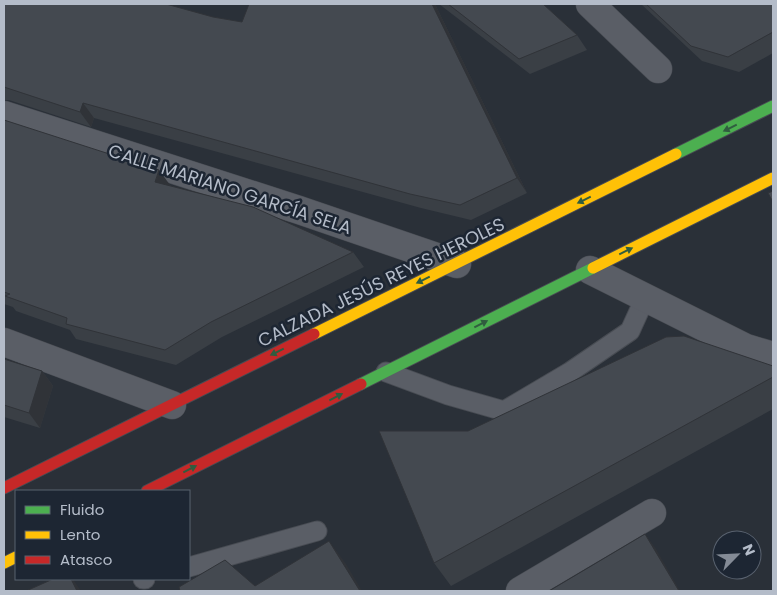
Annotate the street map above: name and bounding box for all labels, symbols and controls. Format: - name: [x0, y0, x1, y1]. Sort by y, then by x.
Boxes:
- one-way arrow: [722, 124, 737, 132]
- street label: CALLE MARIANO GARCÍA SELA: [105, 138, 355, 240]
- one-way arrow: [577, 196, 591, 204]
- street label: CALZADA JESÚS REYES HEROLES: [253, 211, 509, 353]
- one-way arrow: [619, 247, 634, 255]
- one-way arrow: [416, 277, 430, 285]
- one-way arrow: [474, 320, 488, 328]
- one-way arrow: [270, 349, 284, 357]
- one-way arrow: [329, 393, 343, 401]
- one-way arrow: [183, 465, 198, 474]
- legend: [15, 490, 190, 580]
- text: Fluido: [60, 499, 104, 520]
- text: Lento: [60, 524, 100, 545]
- north arrow: [712, 530, 762, 580]
- text: N: [738, 541, 760, 559]
- text: Atasco: [60, 549, 112, 570]

